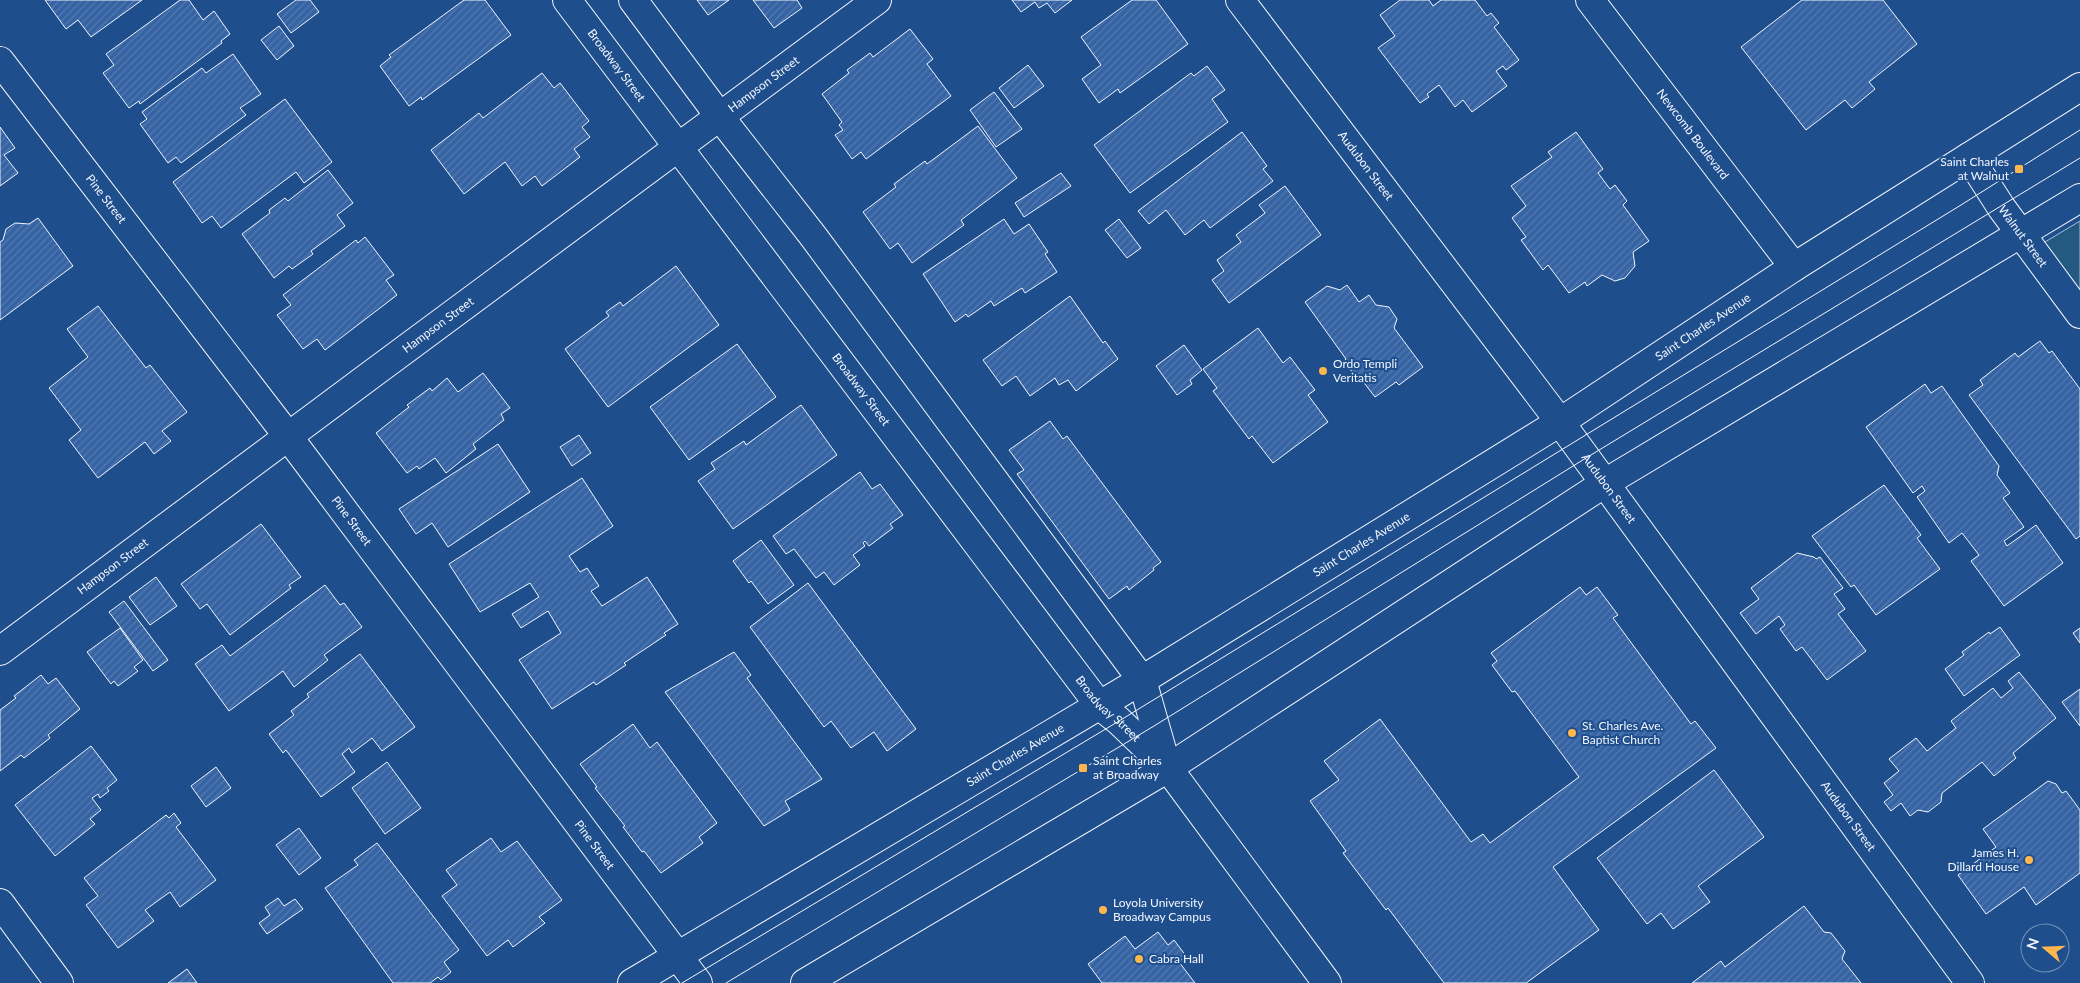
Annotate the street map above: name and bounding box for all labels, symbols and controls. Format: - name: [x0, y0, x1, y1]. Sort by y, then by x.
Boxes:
- street label: Broadway Street: [585, 26, 649, 105]
- street label: Hampson Street: [725, 52, 803, 115]
- street label: Newcomb Boulevard: [1654, 86, 1732, 182]
- street label: Audubon Street: [1335, 128, 1398, 204]
- place label: Saint Charles at Walnut: [1940, 154, 2010, 183]
- marker: Saint Charles at Walnut: [2013, 163, 2025, 175]
- street label: Pine Street: [83, 171, 130, 227]
- street label: Walnut Street: [1995, 202, 2051, 271]
- street label: Saint Charles Avenue: [1652, 290, 1753, 364]
- street label: Hampson Street: [399, 293, 477, 356]
- street label: Broadway Street: [829, 350, 894, 429]
- place label: Ordo Templi Veritatis: [1333, 356, 1397, 385]
- marker: Ordo Templi Veritatis: [1317, 365, 1329, 377]
- street label: Audubon Street: [1578, 450, 1640, 527]
- street label: Pine Street: [329, 493, 376, 549]
- street label: Saint Charles Avenue: [1310, 509, 1412, 580]
- street label: Hampson Street: [74, 534, 152, 597]
- street label: Broadway Street: [1072, 672, 1144, 745]
- place label: St. Charles Ave. Baptist Church: [1582, 718, 1664, 747]
- street label: Saint Charles Avenue: [964, 720, 1067, 790]
- marker: St. Charles Ave. Baptist Church: [1566, 727, 1578, 739]
- place label: Saint Charles at Broadway: [1093, 753, 1162, 782]
- marker: Saint Charles at Broadway: [1077, 762, 1089, 774]
- street label: Audubon Street: [1818, 778, 1880, 855]
- street label: Pine Street: [572, 817, 619, 873]
- place label: James H. Dillard House: [1948, 845, 2019, 874]
- marker: James H. Dillard House: [2023, 854, 2035, 866]
- place label: Loyola University Broadway Campus: [1113, 895, 1211, 924]
- marker: Loyola University Broadway Campus: [1097, 904, 1109, 916]
- north arrow: [2020, 923, 2070, 973]
- text: N: [2022, 936, 2042, 951]
- place label: Cabra Hall: [1149, 951, 1204, 966]
- marker: Cabra Hall: [1133, 953, 1145, 965]

